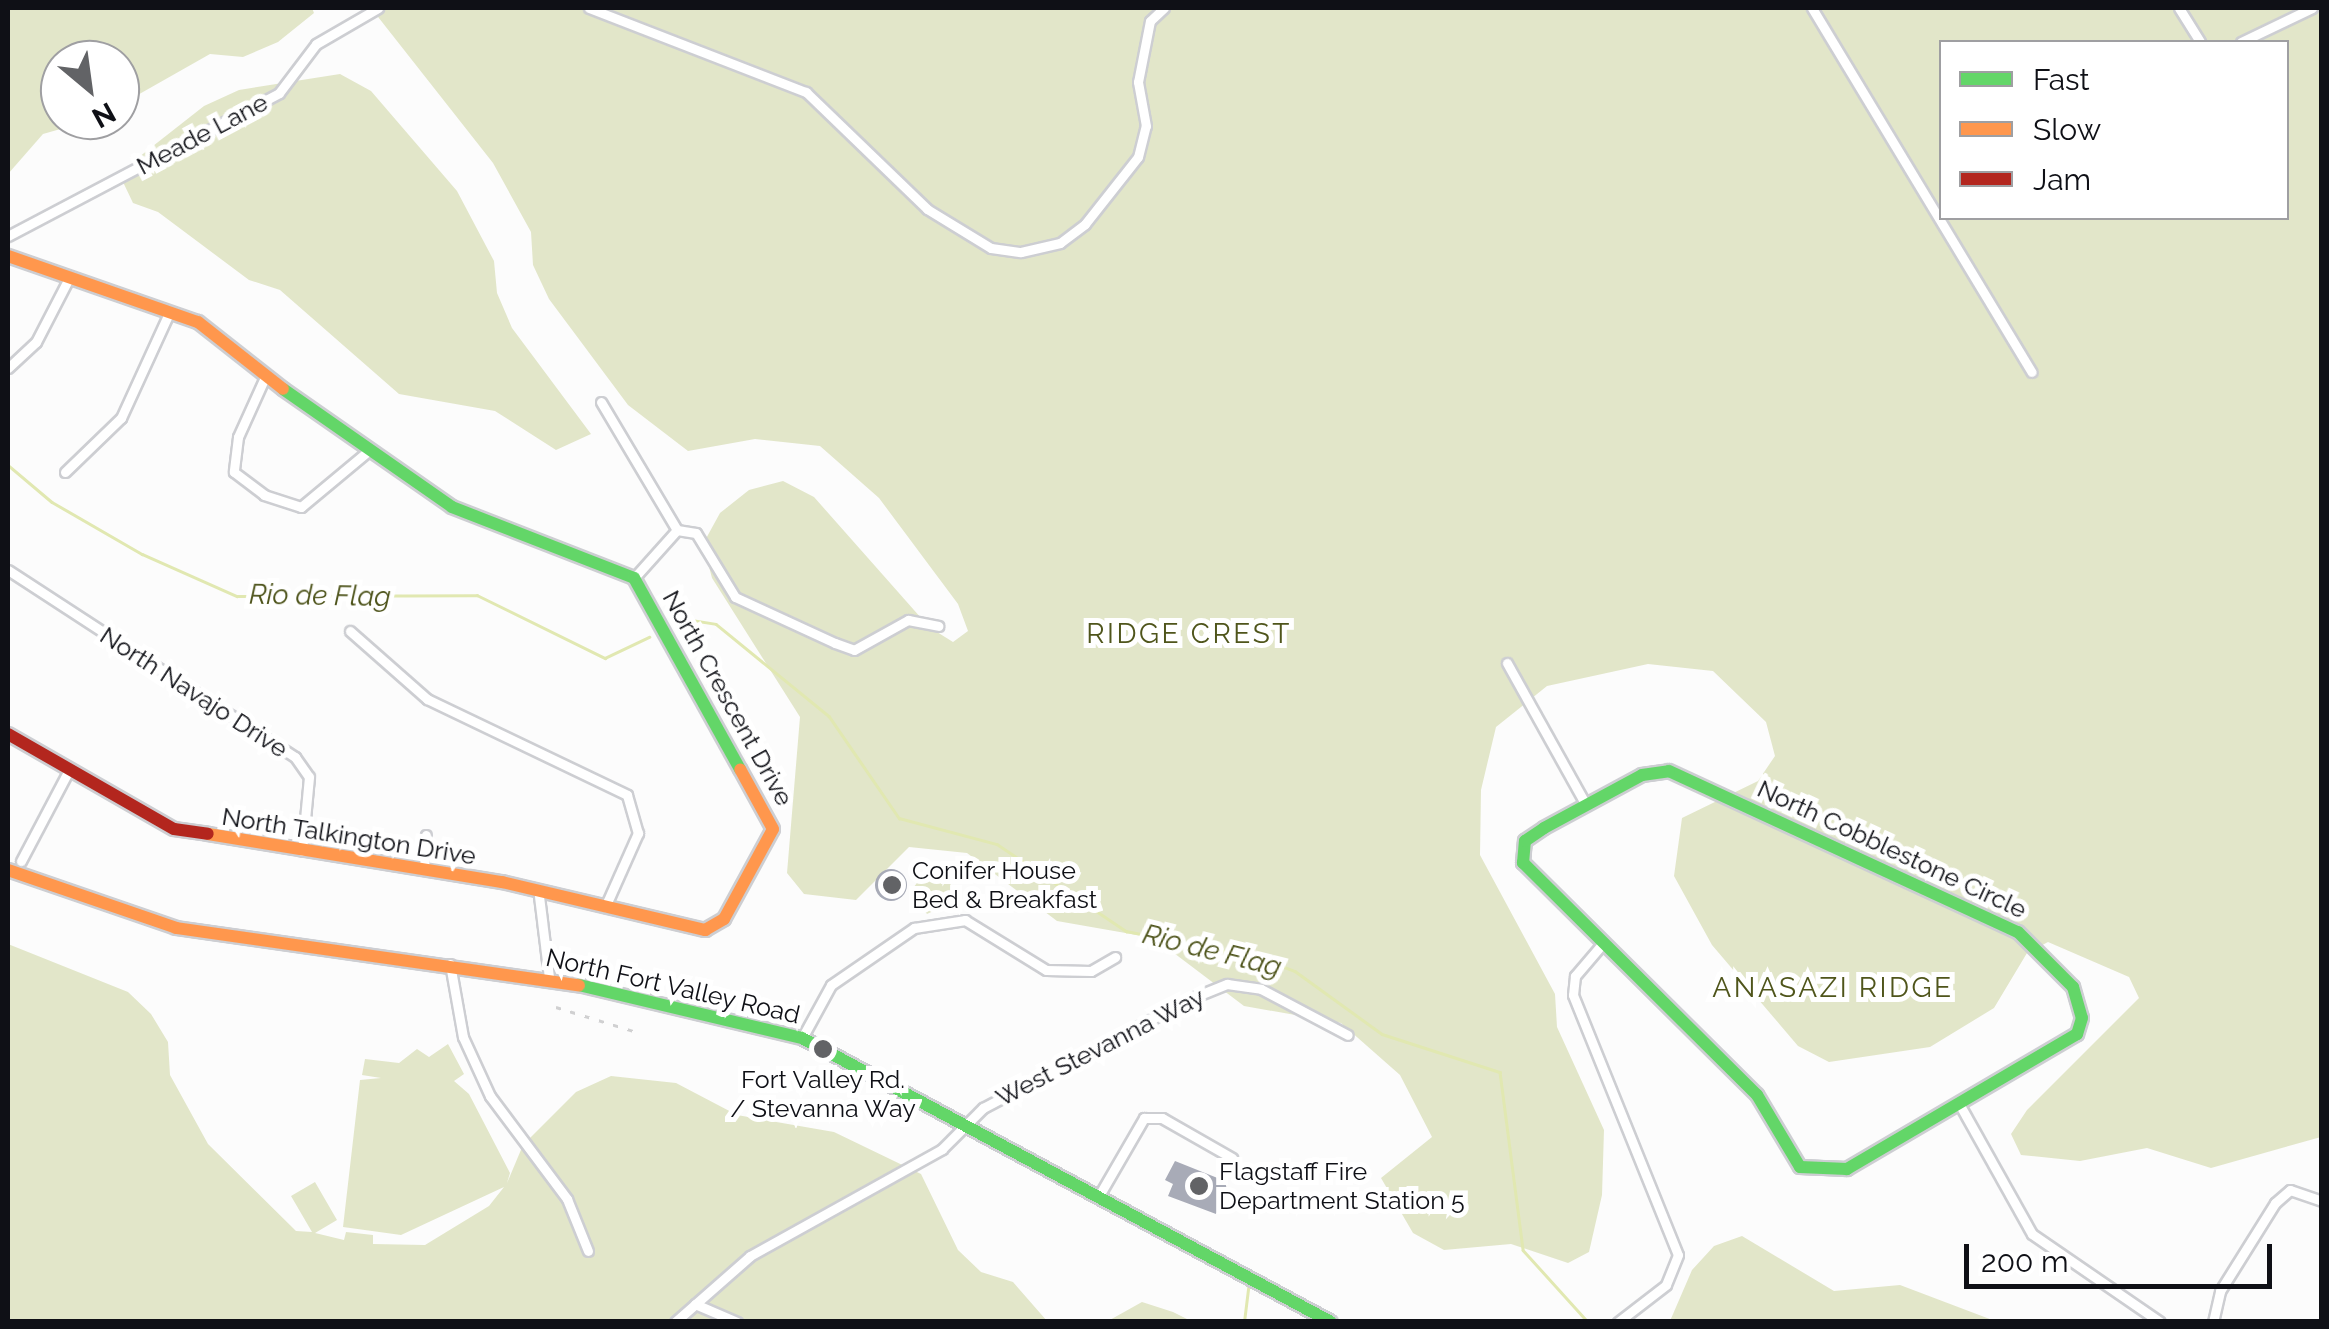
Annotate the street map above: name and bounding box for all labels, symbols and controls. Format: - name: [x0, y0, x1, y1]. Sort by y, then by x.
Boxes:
- north arrow: [40, 40, 140, 140]
- legend: [1939, 40, 2289, 220]
- text: Fast: [2033, 62, 2090, 97]
- street label: Meade Lane: [131, 87, 273, 181]
- text: N: [86, 95, 121, 135]
- text: Slow: [2033, 112, 2101, 147]
- text: Jam: [2033, 162, 2091, 197]
- water label: Rio de Flag: [249, 578, 391, 614]
- street label: North Crescent Drive: [656, 585, 800, 811]
- district label: RIDGE CREST: [1086, 617, 1292, 651]
- street label: North Navajo Drive: [95, 620, 293, 764]
- street label: North Cobblestone Circle: [1753, 773, 2031, 925]
- street label: North Talkington Drive: [219, 801, 479, 871]
- place label: Conifer House Bed & Breakfast: [912, 856, 1097, 915]
- marker: Conifer House Bed & Breakfast: [881, 874, 903, 896]
- water label: Rio de Flag: [1139, 918, 1285, 984]
- street label: North Fort Valley Road: [542, 942, 804, 1030]
- district label: ANASAZI RIDGE: [1712, 971, 1954, 1005]
- street label: West Stevanna Way: [990, 981, 1210, 1113]
- marker: Fort Valley Rd. / Stevanna Way: [812, 1038, 834, 1060]
- place label: Fort Valley Rd. / Stevanna Way: [730, 1065, 916, 1124]
- place label: Flagstaff Fire Department Station 5: [1219, 1157, 1465, 1216]
- marker: Flagstaff Fire Department Station 5: [1188, 1175, 1210, 1197]
- scale bar: [1969, 1224, 2276, 1286]
- text: 200 m: [1981, 1244, 2069, 1279]

